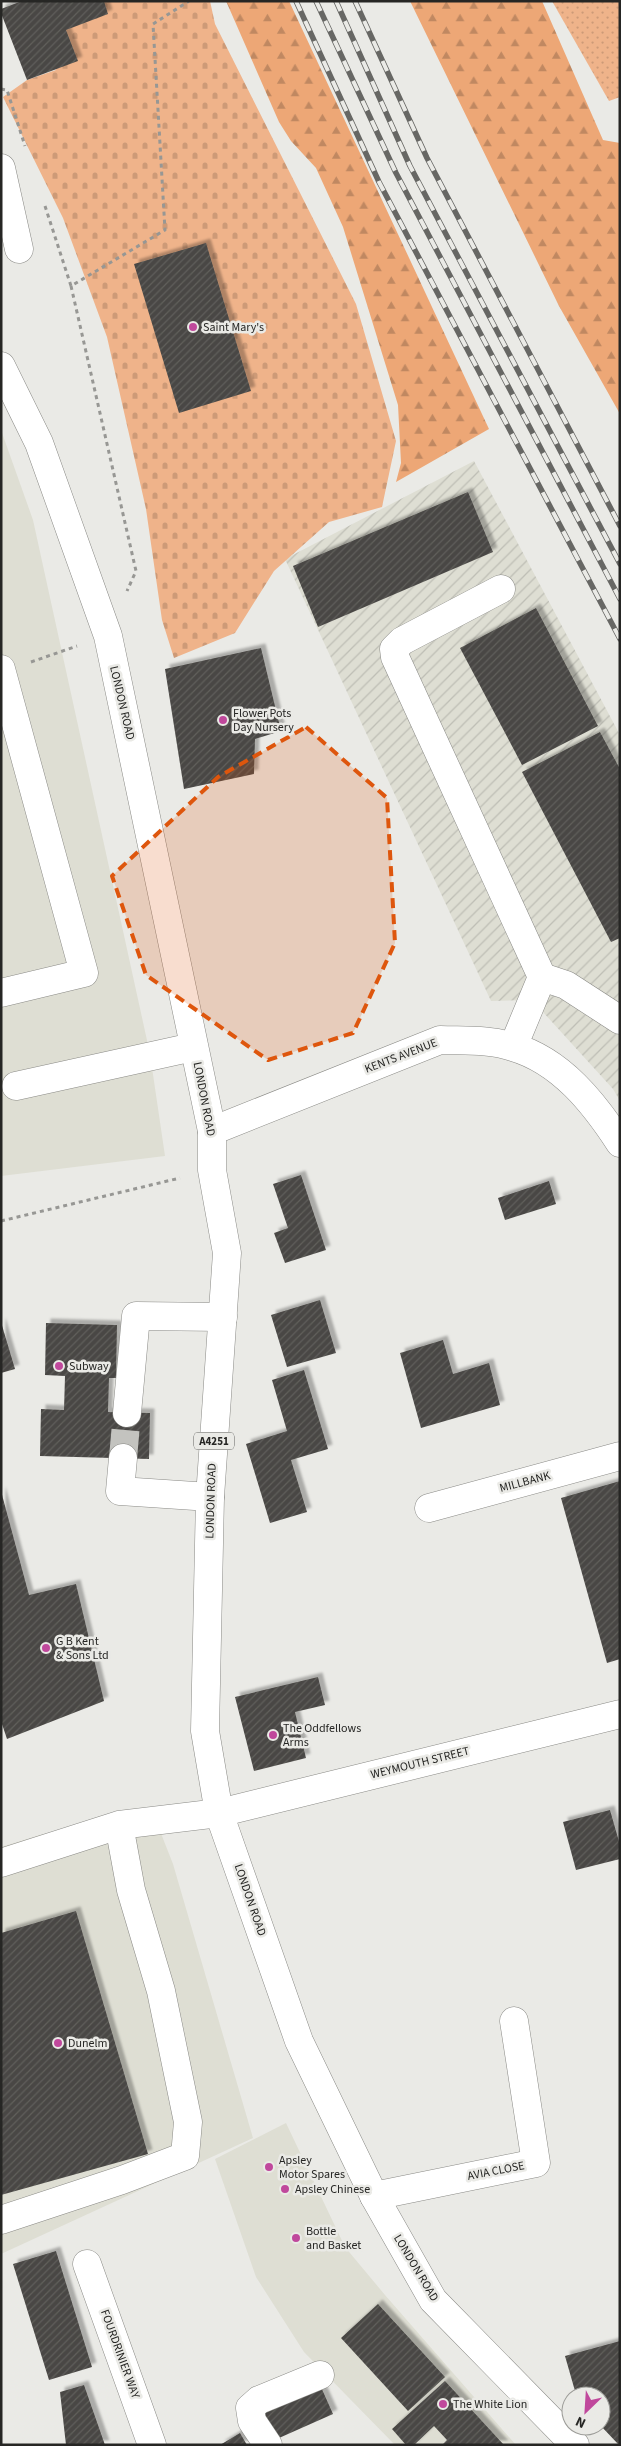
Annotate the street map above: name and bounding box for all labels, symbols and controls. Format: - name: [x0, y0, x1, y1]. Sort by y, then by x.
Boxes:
- place label: Saint Mary's: [203, 319, 264, 336]
- marker: Saint Mary's: [187, 321, 199, 333]
- street label: LONDON ROAD: [105, 664, 139, 742]
- place label: Flower Pots Day Nursery: [233, 705, 294, 736]
- marker: Flower Pots Day Nursery: [217, 714, 229, 726]
- street label: KENTS AVENUE: [362, 1034, 440, 1078]
- street label: LONDON ROAD: [188, 1060, 220, 1138]
- place label: Subway: [69, 1358, 109, 1375]
- marker: Subway: [53, 1360, 65, 1372]
- road number: A4251: [194, 1432, 234, 1450]
- street label: LONDON ROAD: [201, 1463, 221, 1539]
- street label: MILLBANK: [498, 1467, 552, 1497]
- place label: G B Kent & Sons Ltd: [56, 1633, 109, 1664]
- marker: G B Kent & Sons Ltd: [40, 1642, 52, 1654]
- place label: The Oddfellows Arms: [283, 1720, 361, 1751]
- marker: The Oddfellows Arms: [267, 1729, 279, 1741]
- street label: WEYMOUTH STREET: [369, 1742, 472, 1783]
- street label: LONDON ROAD: [230, 1862, 270, 1938]
- place label: Dunelm: [68, 2035, 107, 2052]
- marker: Dunelm: [52, 2037, 64, 2049]
- place label: Apsley Motor Spares: [279, 2152, 345, 2183]
- street label: AVIA CLOSE: [466, 2157, 526, 2185]
- marker: Apsley Motor Spares: [263, 2161, 275, 2173]
- place label: Apsley Chinese: [295, 2181, 370, 2198]
- marker: Apsley Chinese: [279, 2183, 291, 2195]
- place label: Bottle and Basket: [306, 2223, 361, 2254]
- street label: LONDON ROAD: [389, 2231, 443, 2305]
- marker: Bottle and Basket: [290, 2232, 302, 2244]
- street label: FOURDRINIER WAY: [96, 2307, 144, 2401]
- north arrow: [561, 2386, 611, 2436]
- place label: The White Lion: [453, 2396, 527, 2413]
- marker: The White Lion: [437, 2398, 449, 2410]
- text: N: [572, 2411, 589, 2433]

